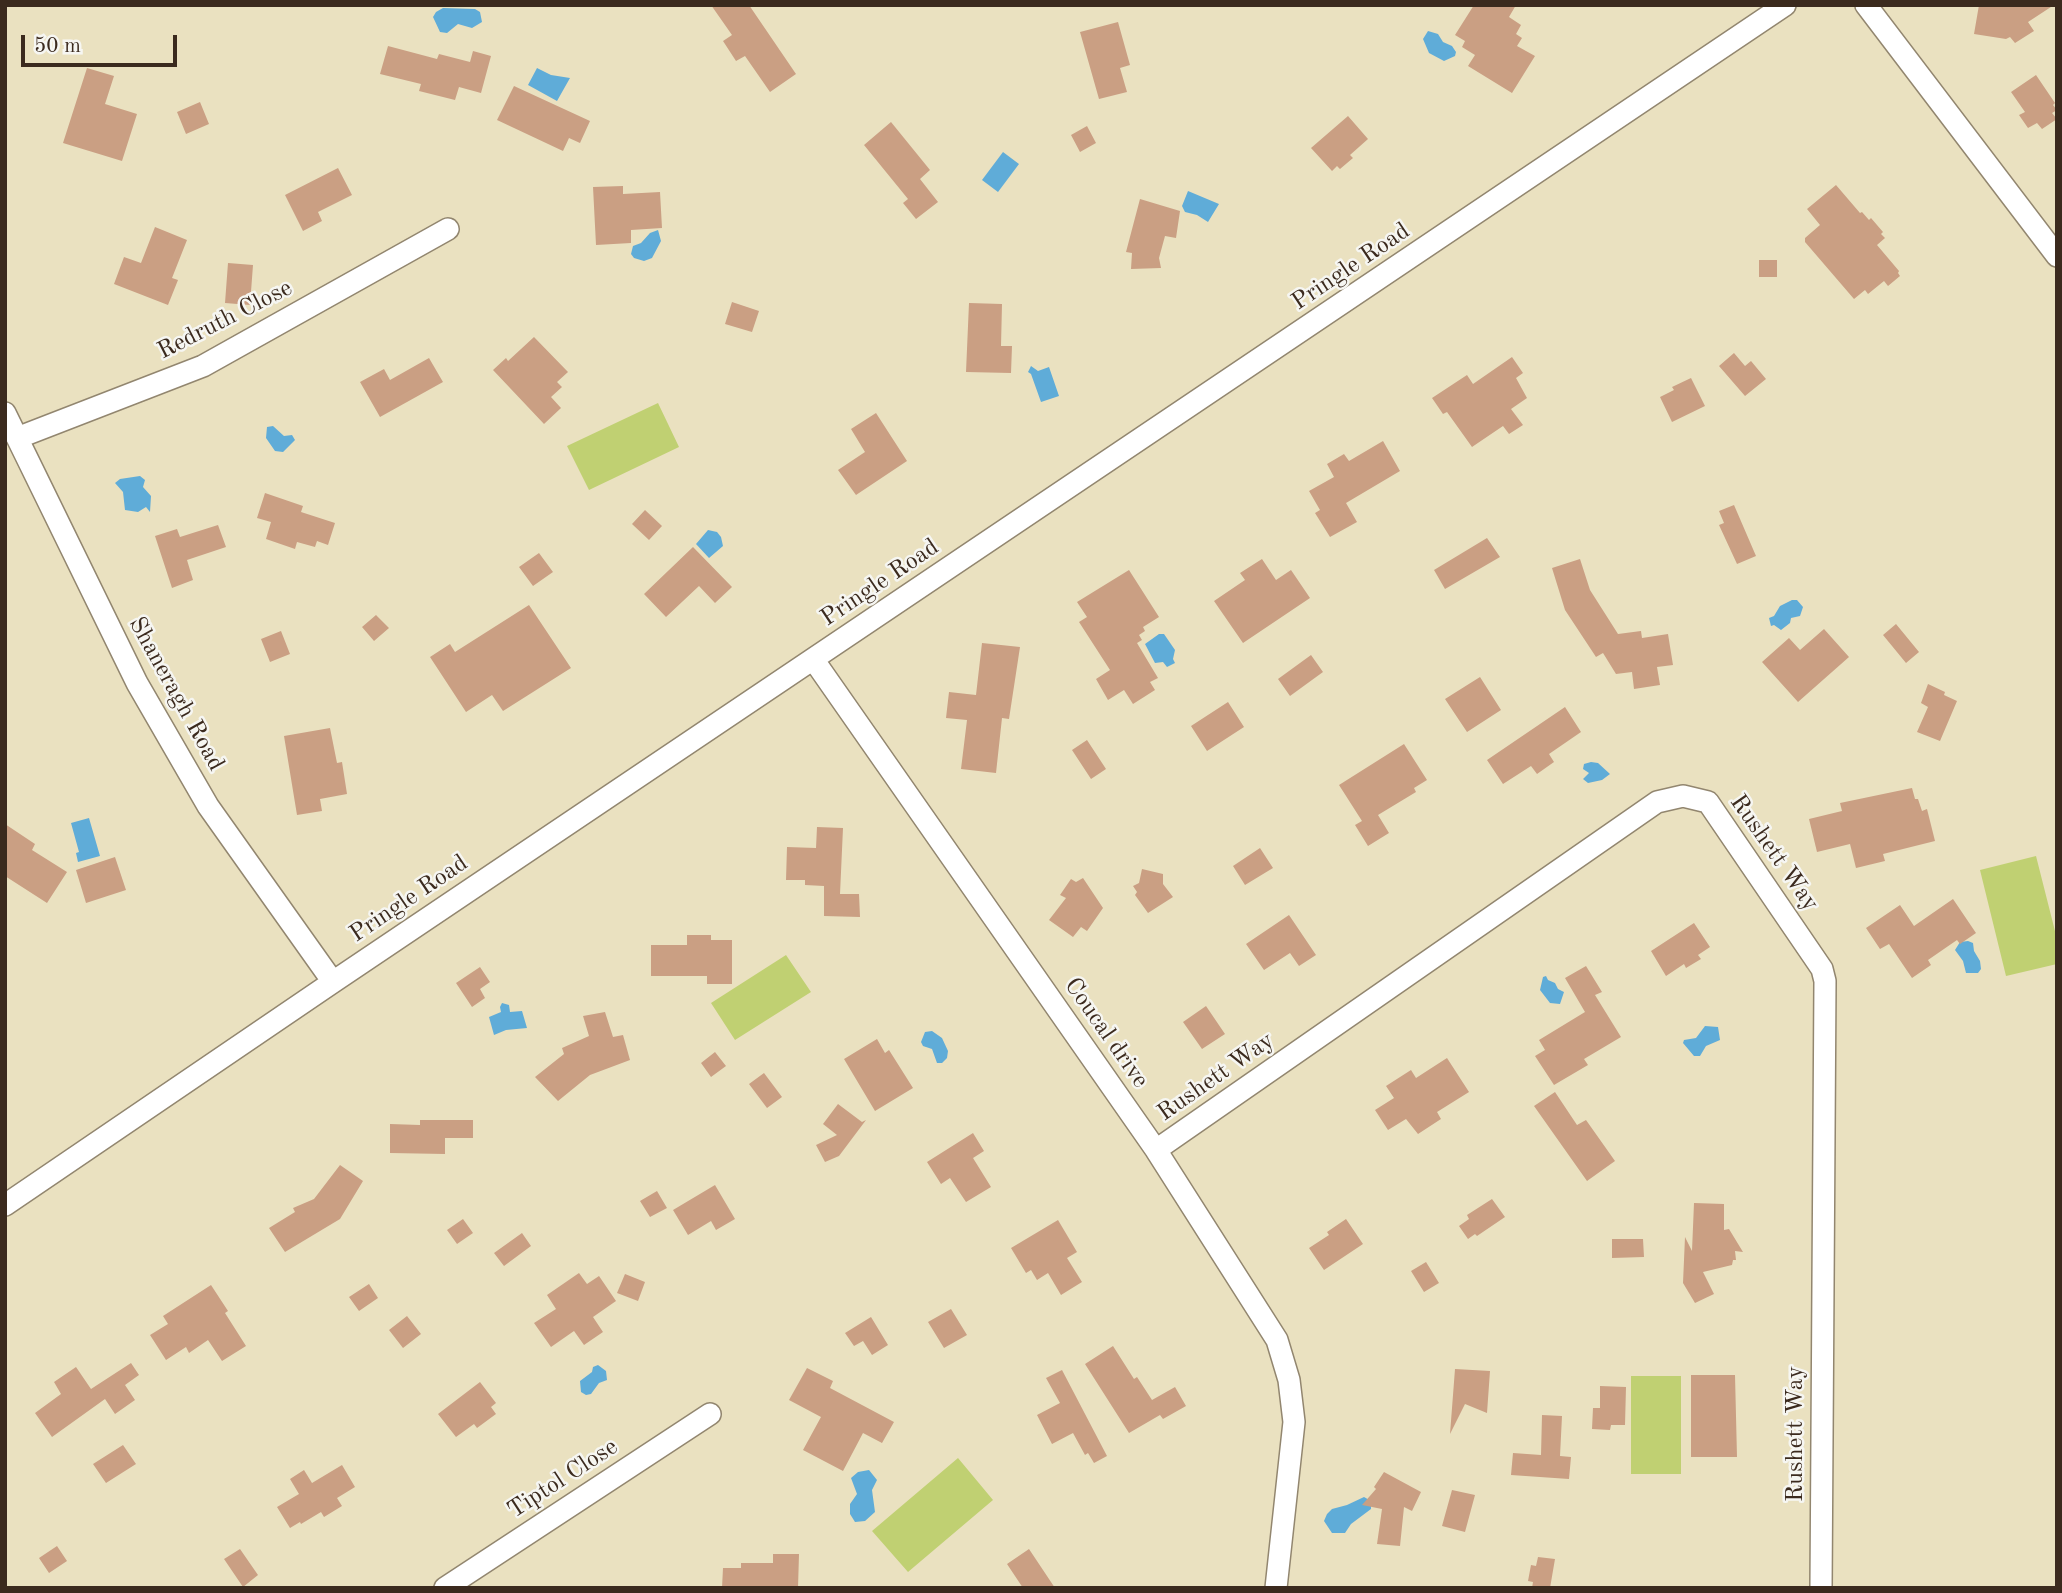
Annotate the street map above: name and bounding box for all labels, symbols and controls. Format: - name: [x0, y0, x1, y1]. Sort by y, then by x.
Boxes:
- scale bar: [24, 21, 180, 65]
- text: 50 m: [34, 36, 81, 57]
- street label: Pringle Road: [1286, 217, 1416, 317]
- street label: Redruth Close: [153, 274, 297, 366]
- street label: Pringle Road: [815, 533, 945, 633]
- street label: Shaneragh Road: [122, 612, 230, 776]
- street label: Rushett Way: [1723, 789, 1825, 917]
- street label: Pringle Road: [344, 849, 474, 949]
- street label: Coucal drive: [1058, 972, 1154, 1094]
- street label: Rushett Way: [1152, 1026, 1280, 1128]
- street label: Rushett Way: [1782, 1366, 1810, 1502]
- street label: Tiptol Close: [503, 1433, 623, 1525]

